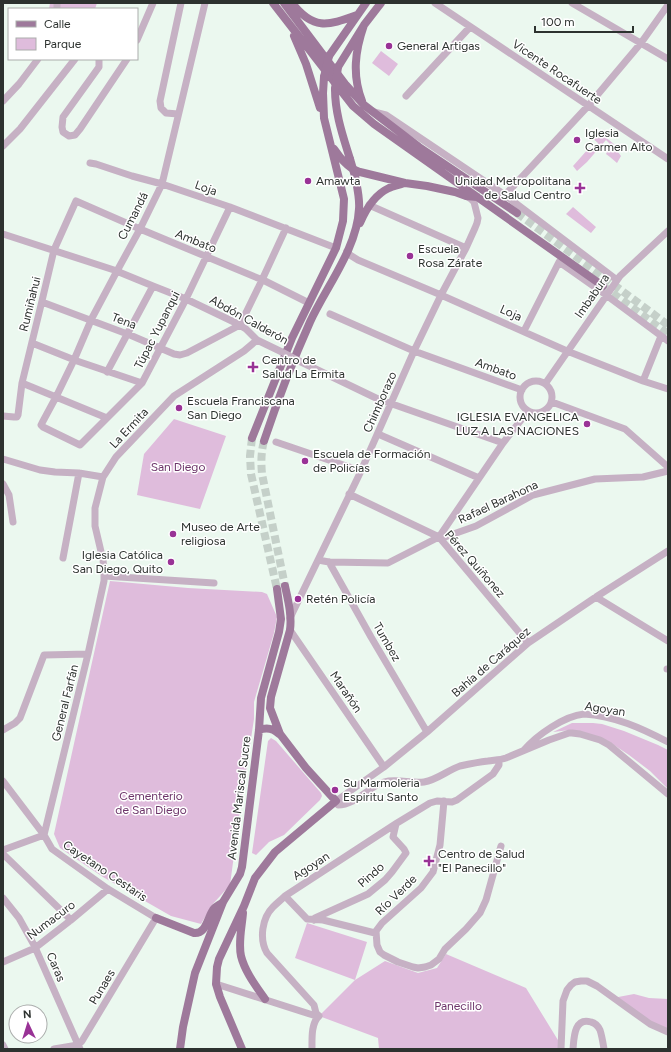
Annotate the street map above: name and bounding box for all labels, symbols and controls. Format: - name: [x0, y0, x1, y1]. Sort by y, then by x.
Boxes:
- legend: [8, 8, 138, 60]
- scale bar: [535, 8, 633, 34]
- text: 100 m: [541, 15, 575, 29]
- text: Calle: [44, 17, 71, 31]
- text: Parque: [44, 37, 82, 51]
- street label: Vicente Rocafuerte: [510, 37, 605, 107]
- place label: General Artigas: [397, 39, 480, 53]
- marker: General Artigas: [384, 41, 394, 51]
- place label: Iglesia Carmen Alto: [585, 126, 653, 154]
- marker: Iglesia Carmen Alto: [572, 135, 582, 145]
- place label: Amawta: [316, 174, 360, 188]
- place label: Unidad Metropolitana de Salud Centro: [455, 174, 571, 202]
- marker: Amawta: [303, 176, 313, 186]
- street label: Loja: [193, 178, 219, 198]
- marker: Unidad Metropolitana de Salud Centro: [574, 182, 586, 194]
- street label: Cumandá: [115, 190, 151, 242]
- street label: Ambato: [173, 226, 219, 256]
- place label: Escuela Rosa Zárate: [418, 242, 483, 270]
- marker: Escuela Rosa Zárate: [405, 251, 415, 261]
- street label: Imbabura: [572, 271, 612, 321]
- street label: Rumiñahui: [16, 275, 44, 333]
- street label: Túpac Yupanqui: [131, 289, 183, 371]
- street label: Abdón Calderón: [207, 293, 291, 347]
- street label: Loja: [498, 302, 524, 324]
- street label: Tena: [110, 310, 138, 332]
- place label: Centro de Salud La Ermita: [262, 353, 345, 381]
- street label: Ambato: [473, 355, 519, 383]
- marker: Centro de Salud La Ermita: [247, 361, 259, 373]
- street label: Chimborazo: [360, 369, 400, 435]
- place label: Escuela Franciscana San Diego: [187, 394, 295, 422]
- marker: Escuela Franciscana San Diego: [174, 403, 184, 413]
- street label: La Ermita: [107, 405, 151, 451]
- place label: IGLESIA EVANGELICA LUZ A LAS NACIONES: [456, 410, 579, 438]
- marker: IGLESIA EVANGELICA LUZ A LAS NACIONES: [582, 419, 592, 429]
- place label: Escuela de Formación de Policías: [313, 447, 431, 475]
- marker: Escuela de Formación de Policías: [300, 456, 310, 466]
- park label: San Diego: [151, 460, 205, 474]
- street label: Rafael Barahona: [456, 477, 540, 527]
- place label: Museo de Arte religiosa: [181, 520, 260, 548]
- street label: Pérez Quiñonez: [442, 528, 508, 601]
- marker: Museo de Arte religiosa: [168, 529, 178, 539]
- place label: Iglesia Católica San Diego, Quito: [72, 548, 163, 576]
- marker: Iglesia Católica San Diego, Quito: [166, 557, 176, 567]
- place label: Retén Policía: [306, 592, 375, 606]
- marker: Retén Policía: [293, 594, 303, 604]
- street label: Tumbez: [370, 620, 404, 664]
- street label: Bahía de Caráquez: [449, 624, 533, 700]
- street label: General Farfán: [49, 663, 81, 743]
- street label: Marañón: [327, 669, 365, 716]
- street label: Agoyan: [584, 699, 627, 719]
- street label: Avenida Mariscal Sucre: [224, 735, 254, 861]
- place label: Su Marmoleria Espiritu Santo: [343, 776, 420, 804]
- marker: Su Marmoleria Espiritu Santo: [330, 785, 340, 795]
- park label: Cementerio de San Diego: [115, 789, 187, 817]
- street label: Cayetano Cestaris: [60, 838, 150, 905]
- place label: Centro de Salud "El Panecillo": [438, 847, 525, 875]
- street label: Agoyan: [290, 849, 332, 883]
- marker: Centro de Salud "El Panecillo": [423, 855, 435, 867]
- street label: Pindo: [355, 860, 387, 890]
- street label: Río Verde: [372, 872, 420, 918]
- street label: Numacuro: [24, 897, 78, 943]
- street label: Caras: [44, 950, 69, 984]
- street label: Punaes: [86, 967, 118, 1007]
- park label: Panecillo: [434, 999, 482, 1013]
- north arrow: [8, 1004, 48, 1044]
- text: N: [23, 1008, 32, 1021]

